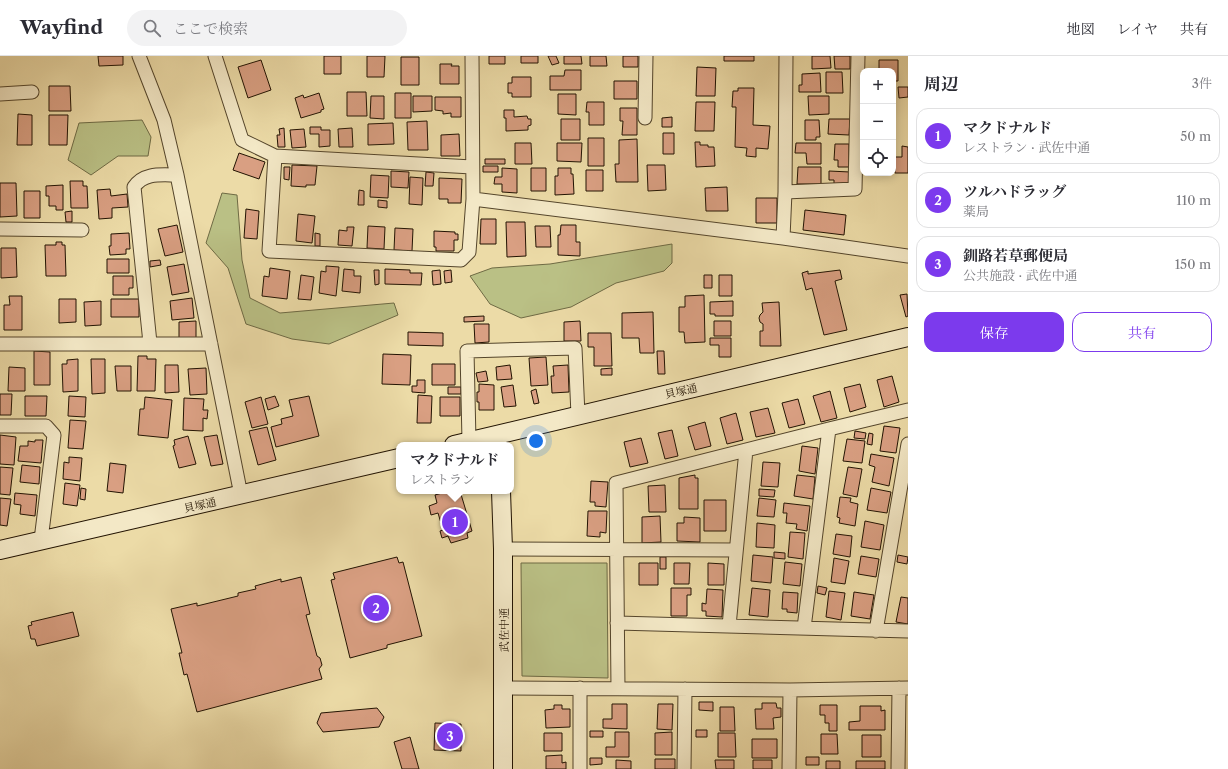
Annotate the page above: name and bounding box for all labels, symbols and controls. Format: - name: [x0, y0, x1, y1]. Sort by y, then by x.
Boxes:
- search box: [127, 10, 407, 46]
- text: Wayfind: [20, 16, 103, 39]
- icon: search: [141, 17, 163, 39]
- text: ここで検索: [173, 19, 248, 38]
- text: 地図: [1067, 20, 1095, 38]
- text: レイヤ: [1117, 20, 1158, 38]
- text: 共有: [1180, 20, 1208, 38]
- map controls: [860, 68, 896, 176]
- button: +: [860, 68, 896, 104]
- text: 周辺: [924, 74, 958, 94]
- text: 3件: [1192, 75, 1212, 91]
- button: −: [860, 104, 896, 140]
- text: マクドナルド: [963, 118, 1052, 137]
- text: 1: [935, 128, 941, 144]
- text: 50 m: [1180, 128, 1211, 144]
- text: レストラン · 武佐中通: [963, 139, 1090, 155]
- button: locate: [860, 140, 896, 176]
- text: ツルハドラッグ: [963, 182, 1066, 201]
- text: 2: [934, 192, 942, 208]
- text: 110 m: [1176, 192, 1211, 208]
- text: 薬局: [963, 203, 989, 219]
- text: 釧路若草郵便局: [963, 246, 1068, 265]
- text: 3: [934, 256, 942, 272]
- text: 150 m: [1175, 256, 1211, 272]
- text: 公共施設 · 武佐中通: [963, 267, 1078, 283]
- button: 保存: [924, 312, 1064, 352]
- button: 共有: [1072, 312, 1212, 352]
- street label: 貝塚通: [663, 380, 699, 402]
- your location: [526, 431, 546, 451]
- popup: [396, 442, 514, 494]
- text: マクドナルド: [410, 450, 500, 469]
- text: レストラン: [410, 471, 475, 487]
- street label: 貝塚通: [182, 494, 218, 516]
- pin: 1: [442, 507, 468, 537]
- pin: 2: [363, 593, 389, 623]
- street label: 武佐中通: [497, 608, 511, 652]
- pin: 3: [437, 721, 463, 751]

